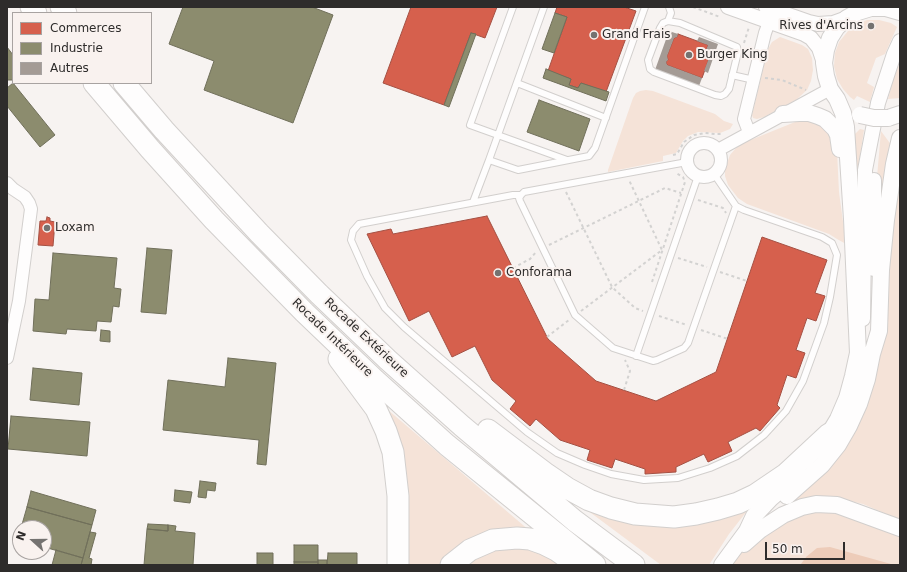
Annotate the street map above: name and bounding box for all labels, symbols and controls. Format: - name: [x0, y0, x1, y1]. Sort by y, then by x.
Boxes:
- legend: [12, 12, 152, 84]
- place label: Rives d'Arcins: [779, 19, 863, 33]
- text: Commerces: [50, 21, 121, 35]
- marker: Rives d'Arcins: [866, 21, 876, 31]
- place label: Grand Frais: [602, 28, 671, 42]
- marker: Grand Frais: [589, 30, 599, 40]
- text: Industrie: [50, 41, 103, 55]
- place label: Burger King: [697, 48, 768, 62]
- marker: Burger King: [684, 50, 694, 60]
- text: Autres: [50, 61, 89, 75]
- place label: Loxam: [55, 221, 95, 235]
- marker: Loxam: [42, 223, 52, 233]
- place label: Conforama: [506, 266, 572, 280]
- marker: Conforama: [493, 268, 503, 278]
- street label: Rocade Extérieure: [321, 295, 411, 381]
- street label: Rocade Intérieure: [289, 296, 375, 380]
- north arrow: [12, 520, 52, 560]
- text: N: [14, 529, 29, 543]
- scale bar: [767, 534, 847, 560]
- text: 50 m: [772, 542, 803, 556]

